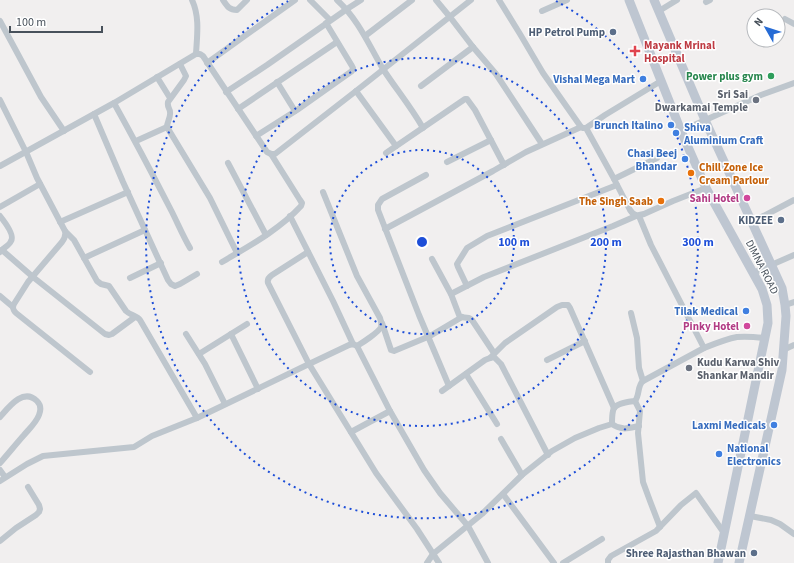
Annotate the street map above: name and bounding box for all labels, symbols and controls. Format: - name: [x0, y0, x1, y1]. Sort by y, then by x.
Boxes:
- scale bar: [10, 8, 102, 34]
- north arrow: [746, 8, 786, 48]
- text: 100 m: [16, 14, 46, 31]
- text: N: [750, 14, 767, 30]
- place label: HP Petrol Pump: [528, 25, 605, 40]
- marker: HP Petrol Pump: [608, 27, 618, 37]
- place label: Mayank Mrinal Hospital: [644, 38, 716, 66]
- marker: Mayank Mrinal Hospital: [629, 45, 641, 57]
- place label: Power plus gym: [686, 69, 763, 84]
- marker: Power plus gym: [766, 71, 776, 81]
- place label: Vishal Mega Mart: [552, 72, 636, 87]
- marker: Vishal Mega Mart: [638, 74, 648, 84]
- place label: Sri Sai Dwarkamai Temple: [655, 87, 748, 115]
- marker: Sri Sai Dwarkamai Temple: [751, 95, 761, 105]
- place label: Brunch Italino: [594, 118, 663, 133]
- marker: Brunch Italino: [666, 120, 676, 130]
- place label: Shiva Aluminium Craft: [683, 120, 764, 148]
- marker: Shiva Aluminium Craft: [671, 128, 681, 138]
- place label: Chasi Beej Bhandar: [627, 146, 678, 174]
- marker: Chasi Beej Bhandar: [680, 154, 690, 164]
- place label: Chill Zone Ice Cream Parlour: [699, 160, 770, 188]
- marker: Chill Zone Ice Cream Parlour: [686, 168, 696, 178]
- place label: Sahi Hotel: [689, 191, 740, 206]
- marker: Sahi Hotel: [742, 193, 752, 203]
- place label: The Singh Saab: [579, 194, 653, 209]
- marker: The Singh Saab: [656, 196, 666, 206]
- place label: KIDZEE: [738, 213, 773, 228]
- marker: KIDZEE: [776, 215, 786, 225]
- text: 100 m: [498, 234, 530, 251]
- text: 200 m: [590, 234, 622, 251]
- text: 300 m: [682, 234, 714, 251]
- centre of rings: [415, 235, 429, 249]
- street label: DIMNA ROAD: [742, 237, 782, 297]
- place label: Tilak Medical: [674, 304, 739, 319]
- marker: Tilak Medical: [741, 306, 751, 316]
- place label: Pinky Hotel: [683, 319, 740, 334]
- marker: Pinky Hotel: [742, 321, 752, 331]
- place label: Kudu Karwa Shiv Shankar Mandir: [697, 355, 779, 383]
- marker: Kudu Karwa Shiv Shankar Mandir: [684, 363, 694, 373]
- place label: Laxmi Medicals: [692, 418, 766, 433]
- marker: Laxmi Medicals: [769, 420, 779, 430]
- place label: National Electronics: [727, 441, 781, 469]
- marker: National Electronics: [714, 449, 724, 459]
- place label: Shree Rajasthan Bhawan: [626, 546, 746, 561]
- marker: Shree Rajasthan Bhawan: [749, 548, 759, 558]

